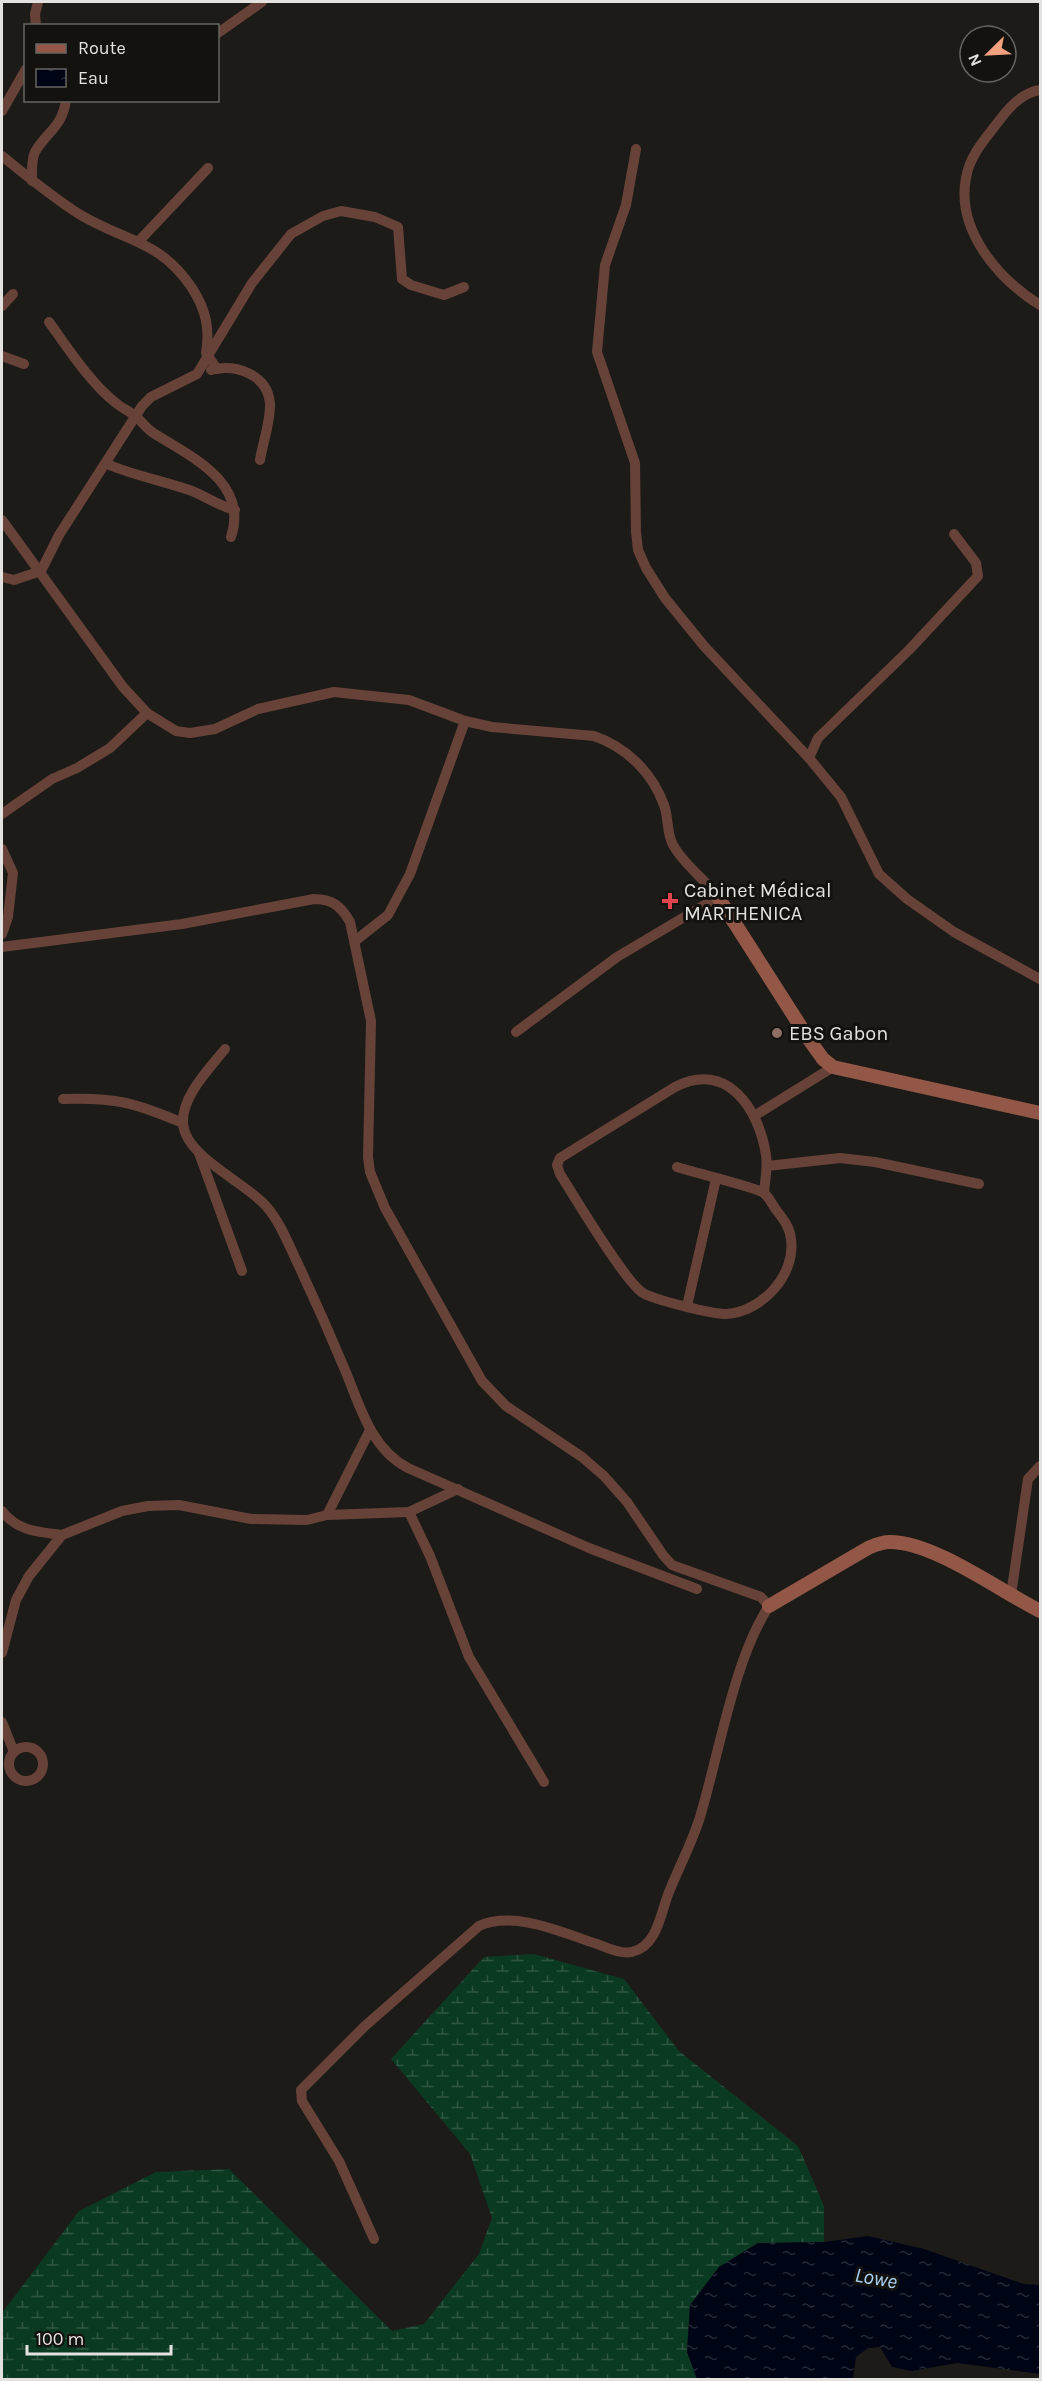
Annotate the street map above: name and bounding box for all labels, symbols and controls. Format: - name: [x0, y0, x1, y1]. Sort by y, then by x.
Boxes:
- legend: [24, 24, 219, 102]
- north arrow: [958, 24, 1018, 84]
- text: Route: [78, 37, 126, 59]
- text: N: [964, 51, 986, 69]
- text: Eau: [78, 67, 109, 89]
- place label: Cabinet Médical MARTHENICA: [684, 879, 832, 925]
- marker: Cabinet Médical MARTHENICA: [661, 892, 679, 910]
- place label: EBS Gabon: [789, 1022, 888, 1045]
- marker: EBS Gabon: [770, 1026, 784, 1040]
- water label: Lowe: [853, 2262, 899, 2294]
- scale bar: [27, 2318, 171, 2356]
- text: 100 m: [36, 2328, 84, 2350]

